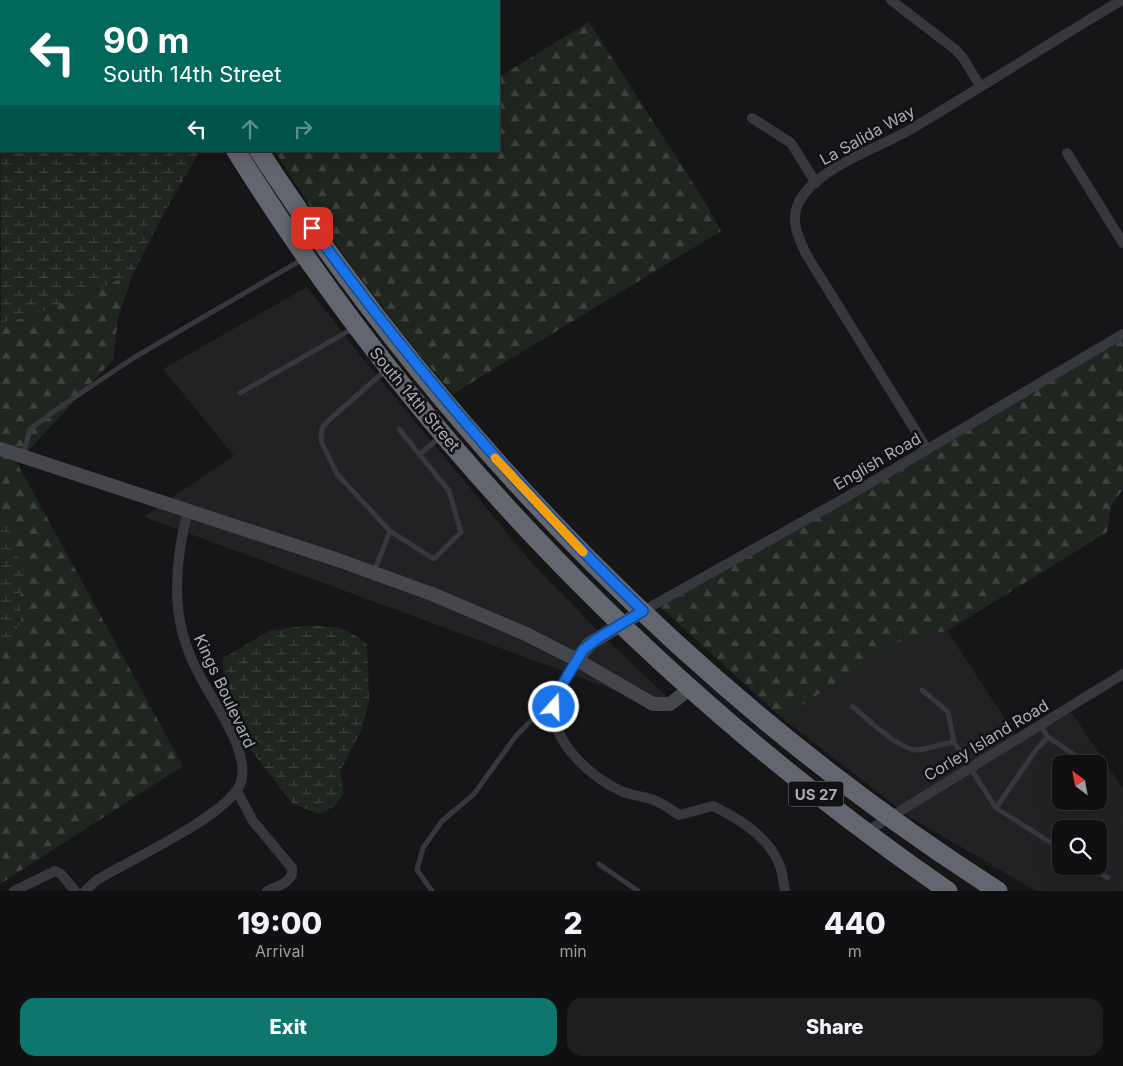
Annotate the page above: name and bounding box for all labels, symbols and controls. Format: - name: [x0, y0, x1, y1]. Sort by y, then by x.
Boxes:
- text: 90 m: [103, 19, 190, 61]
- icon: left: [20, 20, 85, 85]
- text: South 14th Street: [103, 61, 281, 87]
- street label: La Salida Way: [816, 101, 918, 169]
- icon: left: [183, 115, 211, 143]
- icon: ahead: [236, 115, 264, 143]
- icon: right: [289, 115, 317, 143]
- pin: [291, 207, 333, 249]
- icon: arrive: [298, 214, 326, 242]
- street label: South 14th Street: [366, 343, 464, 455]
- street label: English Road: [830, 428, 924, 494]
- street label: Kings Boulevard: [190, 631, 260, 751]
- position arrow: [527, 680, 579, 732]
- street label: Corley Island Road: [920, 695, 1052, 785]
- north arrow: [1052, 755, 1108, 810]
- map controls: [1052, 755, 1107, 875]
- road number: US 27: [788, 782, 844, 806]
- button: search: [1052, 820, 1107, 875]
- text: 19:00: [237, 905, 322, 941]
- text: 2: [563, 905, 583, 941]
- text: 440: [824, 905, 886, 941]
- text: Arrival: [255, 941, 304, 961]
- text: min: [559, 941, 587, 961]
- text: m: [848, 941, 862, 961]
- button: Exit: [20, 998, 557, 1056]
- button: Share: [567, 998, 1103, 1056]

